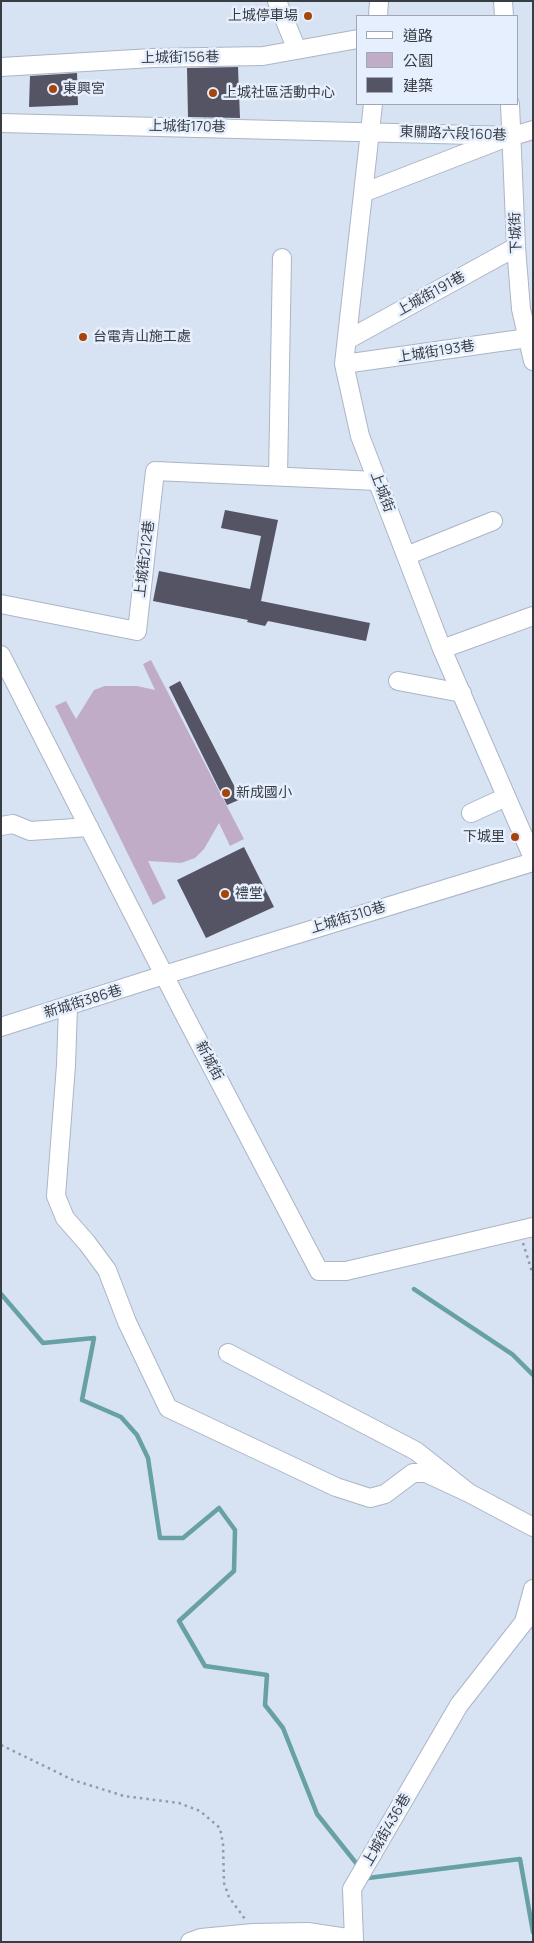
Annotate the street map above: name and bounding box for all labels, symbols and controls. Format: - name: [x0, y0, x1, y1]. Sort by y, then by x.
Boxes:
- place label: 上城停車場: [228, 8, 298, 24]
- marker: 上城停車場: [302, 10, 314, 22]
- legend: [356, 15, 519, 105]
- text: 道路: [403, 25, 433, 46]
- street label: 上城街156巷: [141, 49, 219, 67]
- text: 公園: [403, 50, 433, 71]
- text: 建築: [403, 75, 433, 96]
- place label: 東興宮: [63, 81, 105, 97]
- marker: 東興宮: [47, 83, 59, 95]
- place label: 上城社區活動中心: [223, 85, 335, 101]
- marker: 上城社區活動中心: [207, 87, 219, 99]
- street label: 上城街170巷: [148, 118, 226, 136]
- street label: 東關路六段160巷: [399, 124, 507, 144]
- street label: 下城街: [507, 212, 525, 254]
- street label: 上城街191巷: [394, 268, 468, 320]
- place label: 台電青山施工處: [93, 329, 191, 345]
- marker: 台電青山施工處: [77, 331, 89, 343]
- street label: 上城街193巷: [396, 338, 476, 366]
- street label: 上城街: [367, 469, 397, 515]
- street label: 上城街212巷: [132, 520, 158, 598]
- place label: 新成國小: [236, 785, 292, 801]
- marker: 新成國小: [220, 787, 232, 799]
- place label: 下城里: [463, 829, 505, 845]
- marker: 下城里: [509, 831, 521, 843]
- place label: 禮堂: [235, 886, 263, 902]
- marker: 禮堂: [219, 888, 231, 900]
- street label: 上城街310巷: [308, 899, 388, 937]
- street label: 新城街386巷: [42, 982, 124, 1022]
- street label: 新城街: [192, 1039, 226, 1083]
- street label: 上城街436巷: [360, 1791, 414, 1869]

